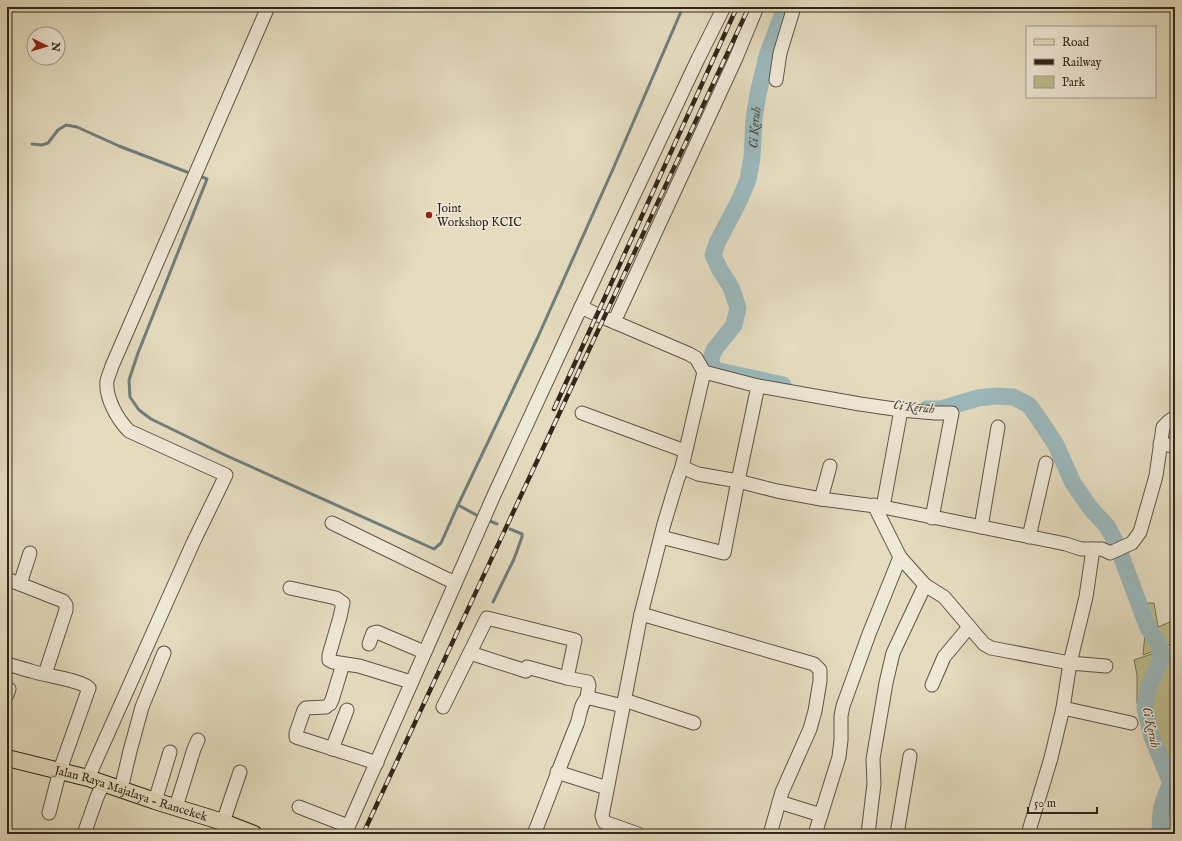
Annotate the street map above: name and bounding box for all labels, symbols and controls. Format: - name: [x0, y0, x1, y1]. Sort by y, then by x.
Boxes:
- north arrow: [26, 26, 66, 66]
- legend: [1026, 26, 1156, 98]
- text: Road: [1062, 35, 1090, 50]
- text: N: [48, 40, 62, 53]
- text: Railway: [1062, 55, 1101, 70]
- text: Park: [1062, 75, 1085, 90]
- water label: Ci Keruh: [745, 105, 766, 149]
- place label: Joint Workshop KCIC: [435, 201, 522, 231]
- marker: Joint Workshop KCIC: [424, 210, 434, 220]
- water label: Ci Keruh: [892, 397, 936, 418]
- water label: Ci Keruh: [1138, 705, 1164, 750]
- street label: Jalan Raya Majalaya - Rancekek: [51, 763, 210, 825]
- scale bar: [1028, 789, 1097, 815]
- text: 50 m: [1034, 796, 1056, 811]

